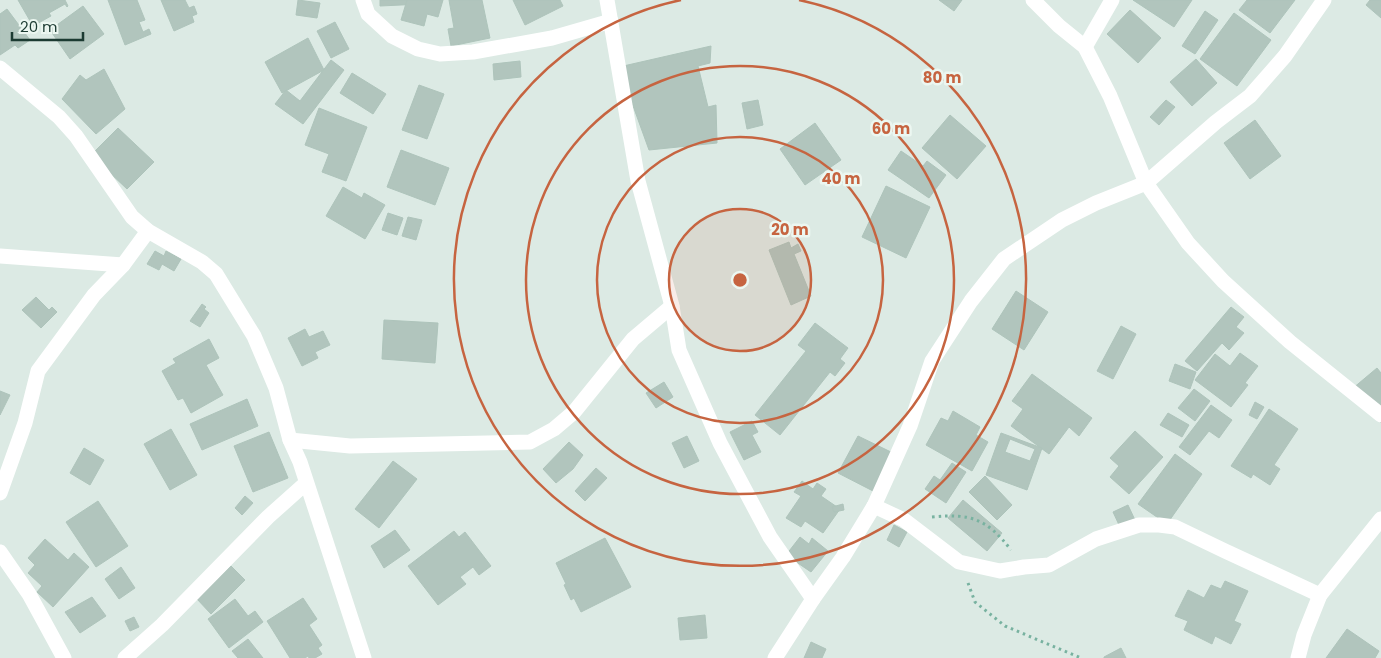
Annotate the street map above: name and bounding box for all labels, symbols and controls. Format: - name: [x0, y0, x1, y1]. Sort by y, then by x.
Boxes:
- scale bar: [12, 10, 84, 42]
- text: 20 m: [20, 16, 58, 37]
- text: 80 m: [923, 67, 961, 88]
- text: 60 m: [872, 118, 910, 139]
- text: 40 m: [821, 168, 861, 189]
- text: 20 m: [771, 219, 809, 240]
- centre of rings: [731, 271, 749, 289]

